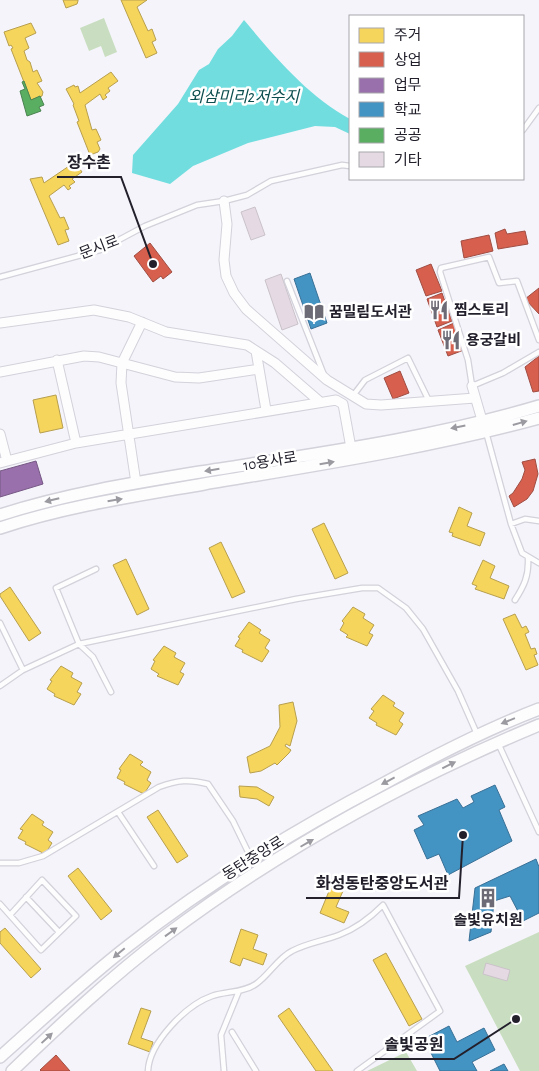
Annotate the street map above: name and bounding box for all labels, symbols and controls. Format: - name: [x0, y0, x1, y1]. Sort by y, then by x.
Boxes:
- legend: [349, 15, 524, 180]
- text: 주거: [394, 27, 422, 43]
- text: 상업: [394, 52, 422, 68]
- text: 업무: [394, 77, 422, 93]
- water label: 외삼미리2저수지: [189, 88, 300, 105]
- text: 학교: [394, 101, 422, 118]
- text: 공공: [394, 128, 422, 143]
- callout: 장수촌: [57, 146, 121, 177]
- text: 기타: [394, 152, 422, 168]
- text: 장수촌: [67, 154, 111, 171]
- street label: 문시로: [77, 232, 121, 262]
- restaurant icon: 찜스토리: [428, 299, 450, 321]
- library icon: 꿈밀림도서관: [303, 301, 325, 323]
- place label: 찜스토리: [454, 302, 509, 318]
- place label: 꿈밀림도서관: [329, 304, 412, 320]
- restaurant icon: 용궁갈비: [440, 329, 462, 351]
- place label: 용궁갈비: [466, 332, 521, 348]
- one-way arrow: [513, 418, 528, 426]
- one-way arrow: [450, 424, 466, 432]
- street label: 10용사로: [242, 449, 298, 473]
- one-way arrow: [320, 459, 336, 467]
- one-way arrow: [204, 467, 220, 475]
- one-way arrow: [108, 495, 124, 503]
- one-way arrow: [45, 496, 60, 504]
- one-way arrow: [500, 717, 515, 725]
- one-way arrow: [442, 761, 456, 769]
- one-way arrow: [381, 777, 395, 785]
- street label: 동탄중앙로: [219, 833, 287, 883]
- one-way arrow: [300, 838, 313, 847]
- callout: 화성동탄중앙도서관: [306, 867, 459, 898]
- text: 화성동탄중앙도서관: [316, 875, 449, 892]
- building icon: 솔빛유치원: [477, 887, 499, 909]
- place label: 솔빛유치원: [453, 912, 523, 928]
- one-way arrow: [164, 927, 178, 937]
- one-way arrow: [113, 948, 126, 959]
- callout: 솔빛공원: [375, 1028, 454, 1059]
- one-way arrow: [41, 1032, 54, 1043]
- text: 솔빛공원: [385, 1036, 443, 1053]

